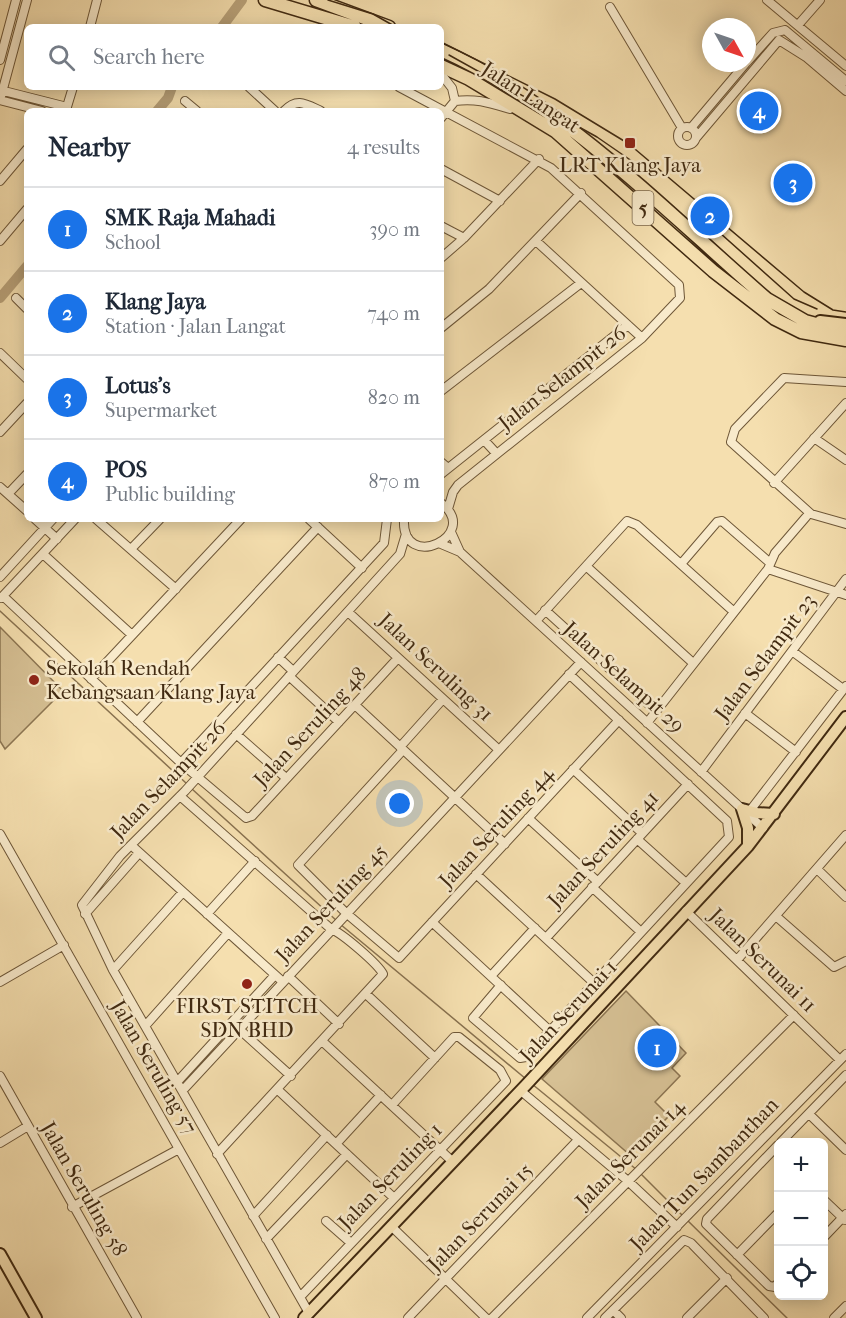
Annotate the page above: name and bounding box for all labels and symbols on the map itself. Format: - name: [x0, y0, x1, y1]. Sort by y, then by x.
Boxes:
- north arrow: [702, 18, 756, 72]
- street label: Jalan Langat: [476, 55, 585, 138]
- pin: 4: [740, 88, 778, 134]
- marker: LRT Klang Jaya: [623, 136, 637, 150]
- place label: LRT Klang Jaya: [559, 153, 701, 177]
- pin: 3: [774, 160, 812, 206]
- road number: 5: [632, 191, 654, 225]
- pin: 2: [690, 194, 730, 238]
- street label: Jalan Selampit 26: [492, 320, 631, 436]
- street label: Jalan Selampit 23: [708, 589, 820, 727]
- street label: Jalan Seruling 31: [372, 607, 498, 726]
- street label: Jalan Selampit 29: [557, 615, 690, 738]
- place label: Sekolah Rendah Kebangsaan Klang Jaya: [46, 656, 256, 704]
- street label: Jalan Seruling 48: [247, 662, 371, 793]
- marker: Sekolah Rendah Kebangsaan Klang Jaya: [27, 673, 41, 687]
- street label: Jalan Selampit 26: [104, 715, 231, 846]
- street label: Jalan Seruling 44: [433, 761, 558, 894]
- street label: Jalan Seruling 41: [541, 785, 663, 914]
- your location: [385, 789, 414, 818]
- street label: Jalan Seruling 45: [269, 839, 392, 968]
- street label: Jalan Serunai 11: [703, 902, 821, 1017]
- street label: Jalan Serunai 1: [513, 955, 622, 1069]
- marker: FIRST STITCH SDN BHD: [240, 977, 254, 991]
- street label: Jalan Seruling 57: [105, 994, 202, 1138]
- place label: FIRST STITCH SDN BHD: [176, 994, 319, 1042]
- pin: 1: [638, 1026, 676, 1070]
- street label: Jalan Tun Sambanthan: [623, 1092, 783, 1257]
- street label: Jalan Serunai 14: [569, 1094, 690, 1215]
- street label: Jalan Seruling 58: [35, 1116, 132, 1260]
- street label: Jalan Seruling 1: [332, 1118, 447, 1236]
- street label: Jalan Serunai 15: [421, 1158, 537, 1277]

